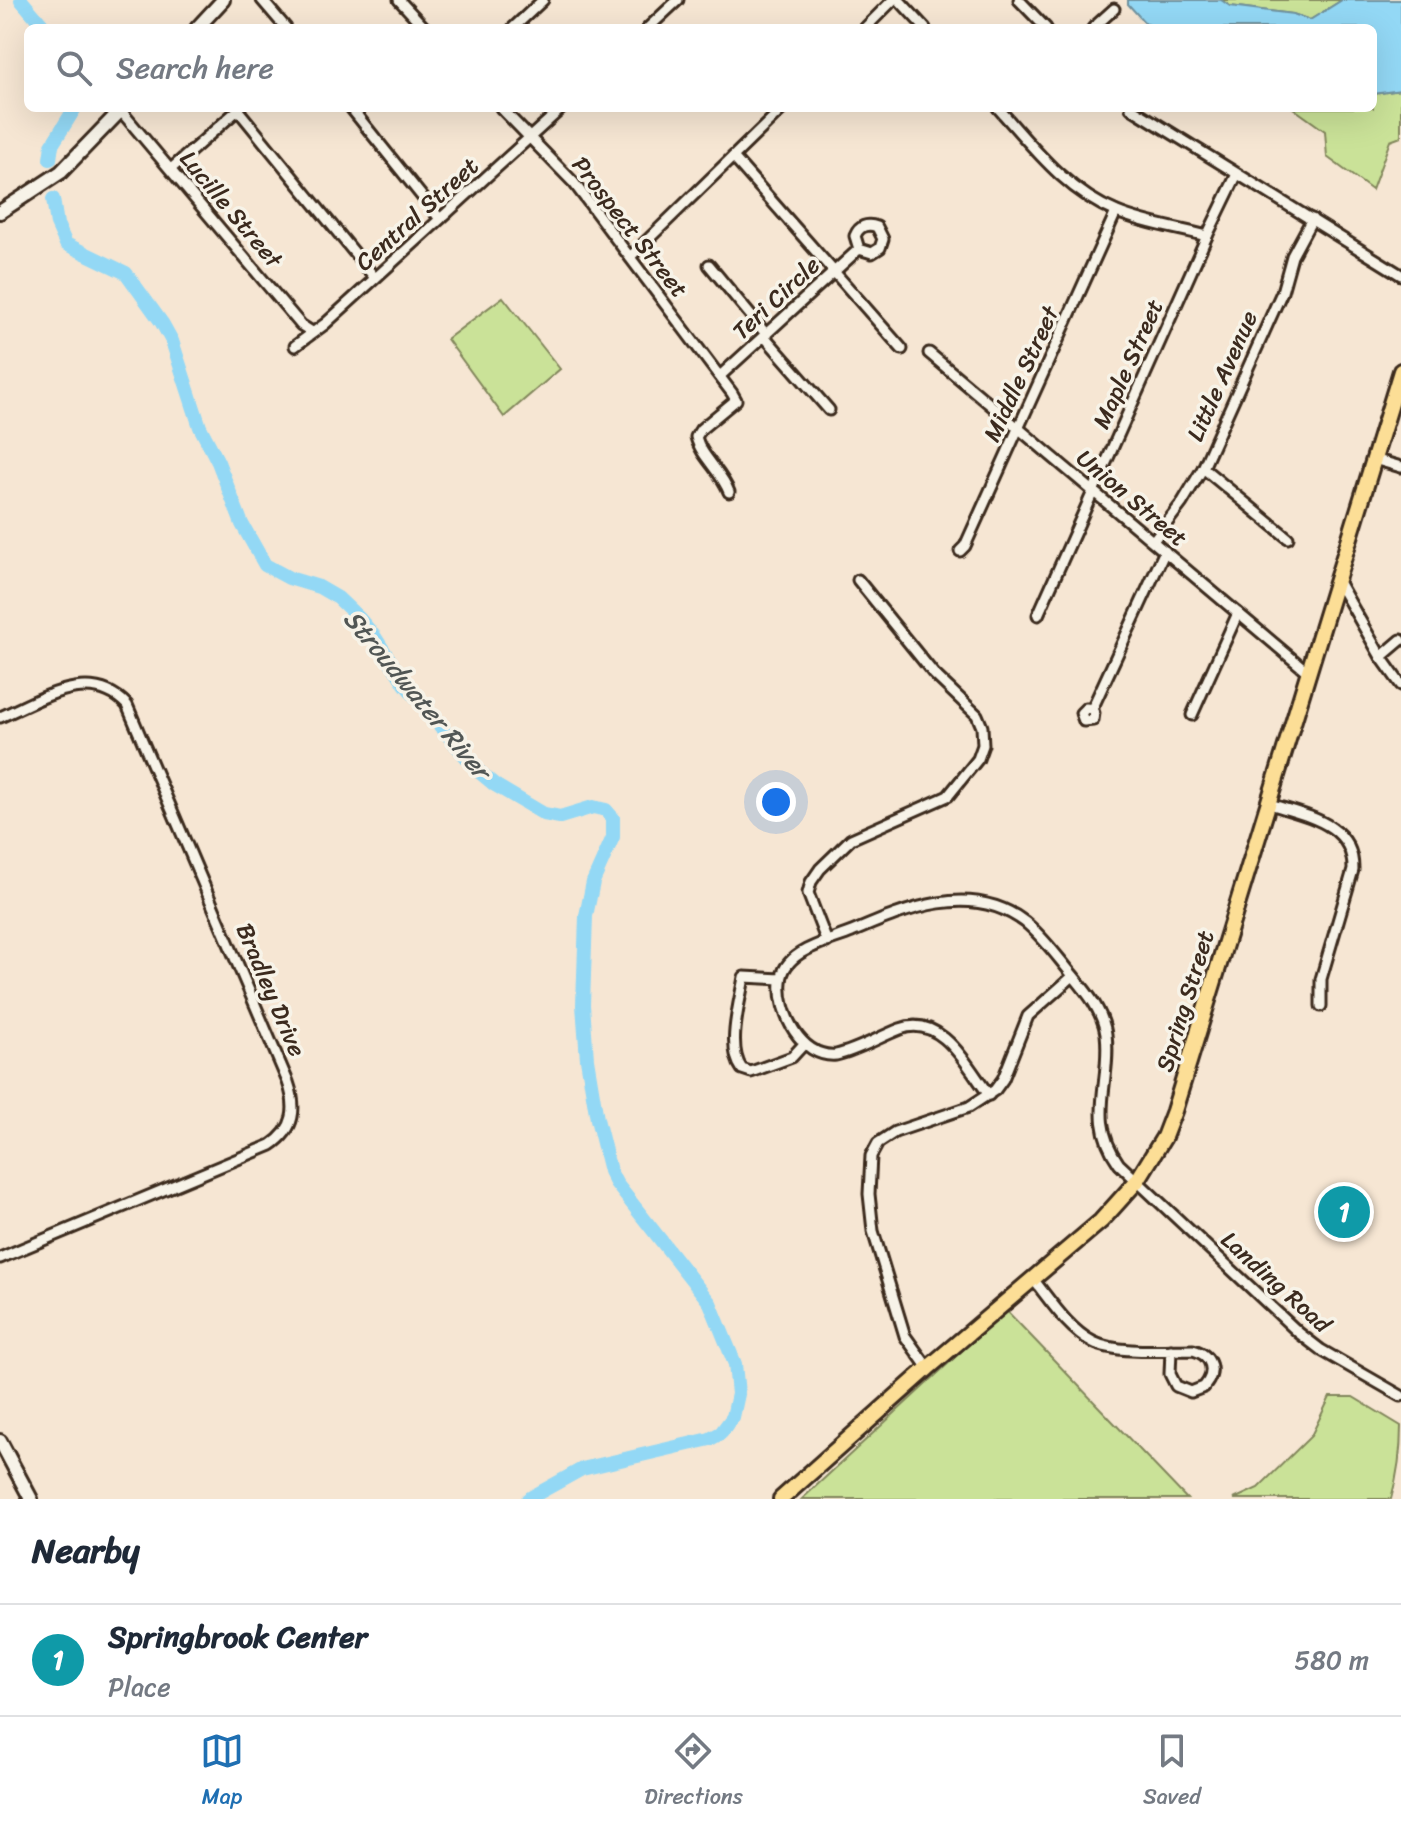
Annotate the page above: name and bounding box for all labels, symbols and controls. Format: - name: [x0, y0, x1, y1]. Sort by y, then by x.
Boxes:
- search box: [24, 24, 1377, 112]
- text: Search here: [116, 41, 274, 95]
- icon: search: [52, 46, 96, 90]
- street label: Lucille Street: [169, 140, 294, 279]
- street label: Central Street: [345, 146, 489, 282]
- street label: Prospect Street: [561, 147, 699, 307]
- street label: Teri Circle: [722, 246, 830, 350]
- street label: Maple Street: [1081, 292, 1175, 436]
- street label: Middle Street: [971, 298, 1071, 449]
- street label: Little Avenue: [1174, 304, 1270, 448]
- street label: Union Street: [1066, 438, 1198, 558]
- water label: Stroudwater River: [332, 599, 505, 793]
- your location: [756, 782, 796, 822]
- street label: Bradley Drive: [224, 916, 318, 1064]
- street label: Spring Street: [1144, 925, 1226, 1077]
- pin: 1: [1318, 1182, 1370, 1242]
- street label: Landing Road: [1211, 1220, 1342, 1345]
- text: Nearby: [32, 1521, 140, 1581]
- text: Springbrook Center: [108, 1610, 367, 1664]
- text: 1: [52, 1637, 64, 1683]
- text: 580 m: [1294, 1637, 1369, 1683]
- text: Place: [108, 1664, 171, 1710]
- tab: Map: [200, 1729, 244, 1816]
- tab: Directions: [644, 1729, 743, 1816]
- tab: Saved: [1143, 1729, 1201, 1816]

